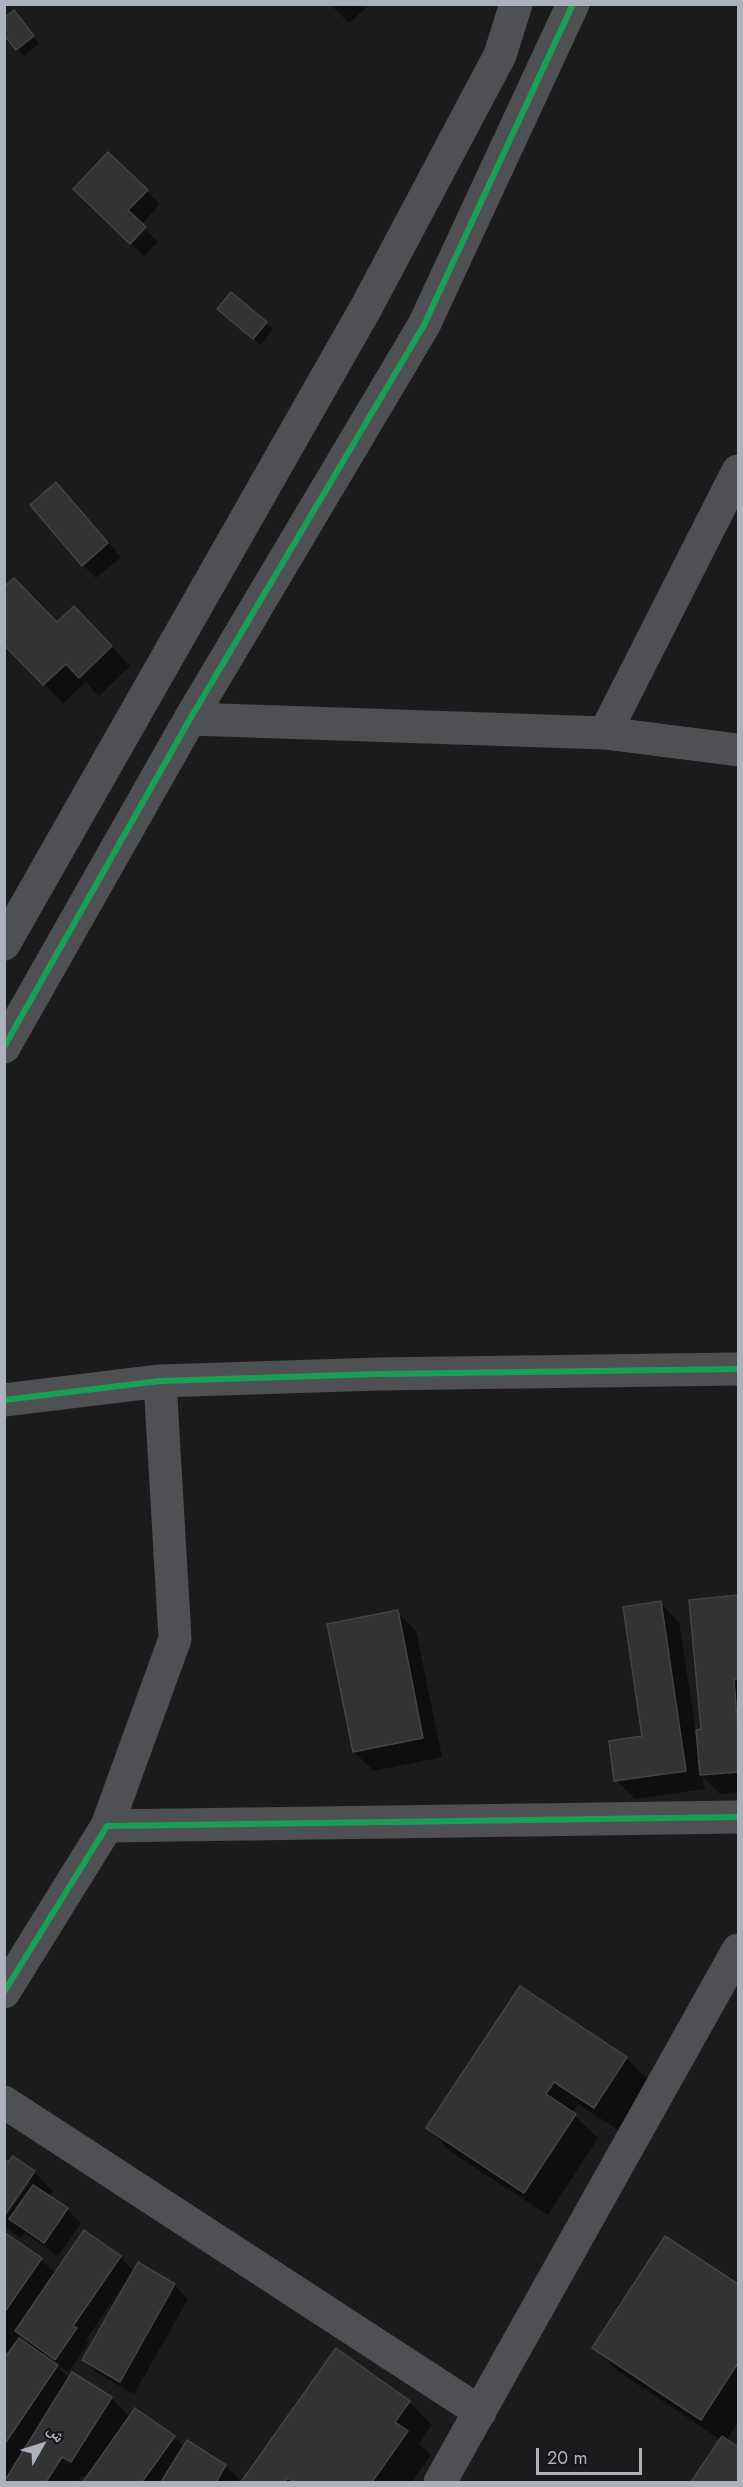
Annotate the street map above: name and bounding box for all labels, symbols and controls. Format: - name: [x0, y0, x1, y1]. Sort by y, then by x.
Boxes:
- north arrow: [12, 2415, 72, 2475]
- text: ش: [42, 2420, 71, 2447]
- scale bar: [539, 2436, 646, 2474]
- text: 20 m: [547, 2445, 587, 2471]

